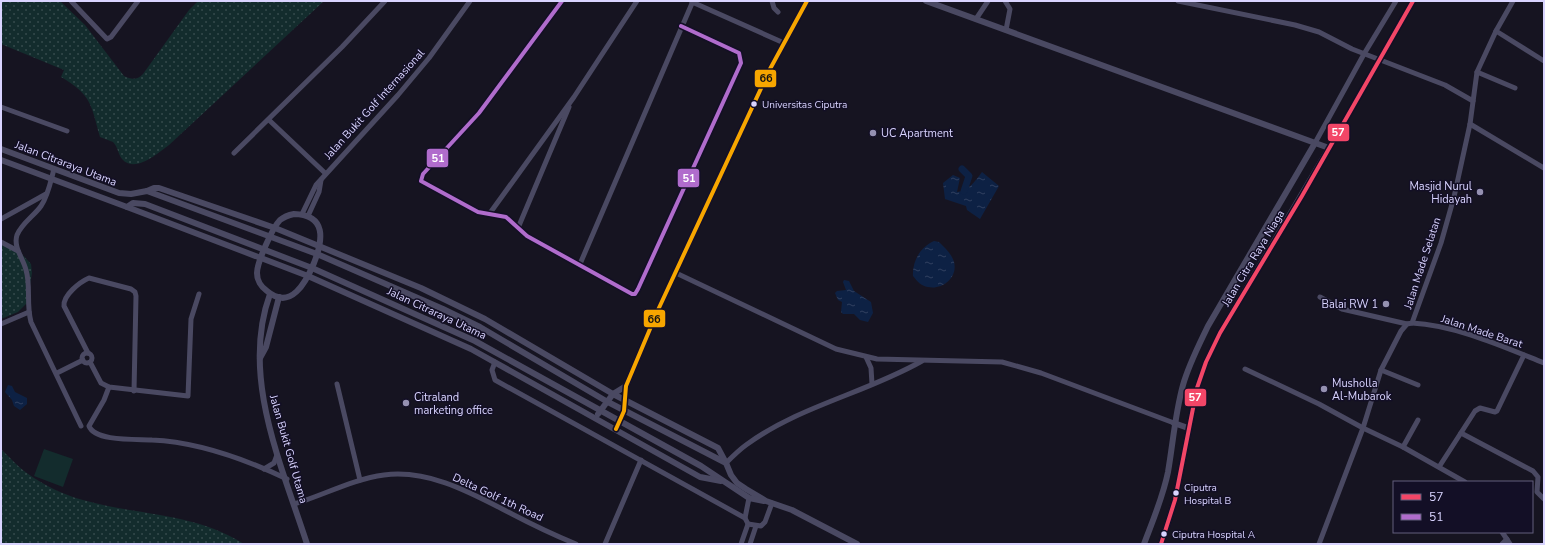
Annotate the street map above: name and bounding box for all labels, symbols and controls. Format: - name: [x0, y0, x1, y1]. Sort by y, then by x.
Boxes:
- street label: Jalan Bukit Golf Internasional: [320, 45, 429, 163]
- line badge: 66: [754, 69, 777, 88]
- text: 66: [759, 71, 773, 86]
- place label: Universitas Ciputra: [762, 98, 847, 112]
- marker: Universitas Ciputra: [749, 99, 759, 109]
- line badge: 57: [1327, 123, 1350, 142]
- text: 57: [1331, 125, 1345, 140]
- place label: UC Apartment: [881, 126, 953, 141]
- marker: UC Apartment: [868, 128, 878, 138]
- street label: Jalan Citraraya Utama: [12, 137, 119, 190]
- line badge: 51: [426, 148, 449, 168]
- text: 51: [431, 151, 445, 166]
- line badge: 51: [677, 168, 700, 188]
- text: 51: [682, 171, 696, 186]
- place label: Masjid Nurul Hidayah: [1409, 179, 1473, 207]
- marker: Masjid Nurul Hidayah: [1475, 187, 1485, 197]
- street label: Jalan Citra Raya Niaga: [1218, 207, 1288, 310]
- street label: Jalan Made Selatan: [1400, 215, 1444, 312]
- street label: Jalan Citraraya Utama: [384, 283, 489, 343]
- place label: Balai RW 1: [1321, 297, 1378, 312]
- marker: Balai RW 1: [1381, 299, 1391, 309]
- line badge: 66: [643, 309, 666, 328]
- street label: Jalan Made Barat: [1438, 311, 1525, 352]
- text: 66: [647, 312, 661, 327]
- place label: Musholla Al-Mubarok: [1332, 376, 1392, 404]
- marker: Musholla Al-Mubarok: [1319, 384, 1329, 394]
- line badge: 57: [1184, 388, 1207, 407]
- place label: Citraland marketing office: [414, 390, 493, 418]
- text: 57: [1188, 390, 1202, 405]
- street label: Jalan Bukit Golf Utama: [266, 392, 311, 505]
- marker: Citraland marketing office: [401, 398, 411, 408]
- street label: Delta Golf 1th Road: [450, 470, 546, 525]
- place label: Ciputra Hospital B: [1184, 481, 1231, 508]
- legend: [1393, 481, 1533, 533]
- marker: Ciputra Hospital B: [1171, 488, 1181, 498]
- text: 57: [1429, 489, 1443, 505]
- text: 51: [1429, 509, 1443, 525]
- place label: Ciputra Hospital A: [1172, 528, 1256, 542]
- marker: Ciputra Hospital A: [1159, 529, 1169, 539]

